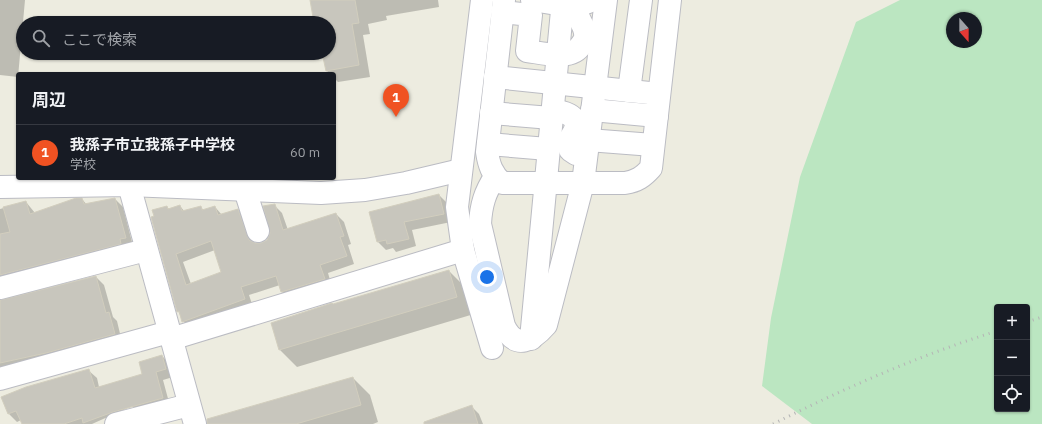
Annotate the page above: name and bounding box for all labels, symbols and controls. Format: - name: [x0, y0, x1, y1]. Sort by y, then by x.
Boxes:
- north arrow: [946, 12, 982, 48]
- search box: [16, 16, 336, 60]
- icon: search: [30, 27, 52, 49]
- text: ここで検索: [62, 30, 137, 49]
- pin: 1: [383, 84, 409, 117]
- text: 周辺: [32, 89, 66, 111]
- text: 我孫子市立我孫子中学校: [70, 135, 235, 154]
- text: 1: [41, 144, 49, 161]
- text: 60 m: [290, 144, 320, 161]
- text: 学校: [70, 156, 96, 173]
- your location: [477, 267, 497, 287]
- map controls: [994, 304, 1030, 412]
- button: +: [994, 304, 1030, 340]
- button: −: [994, 340, 1030, 376]
- button: locate: [994, 376, 1030, 412]

